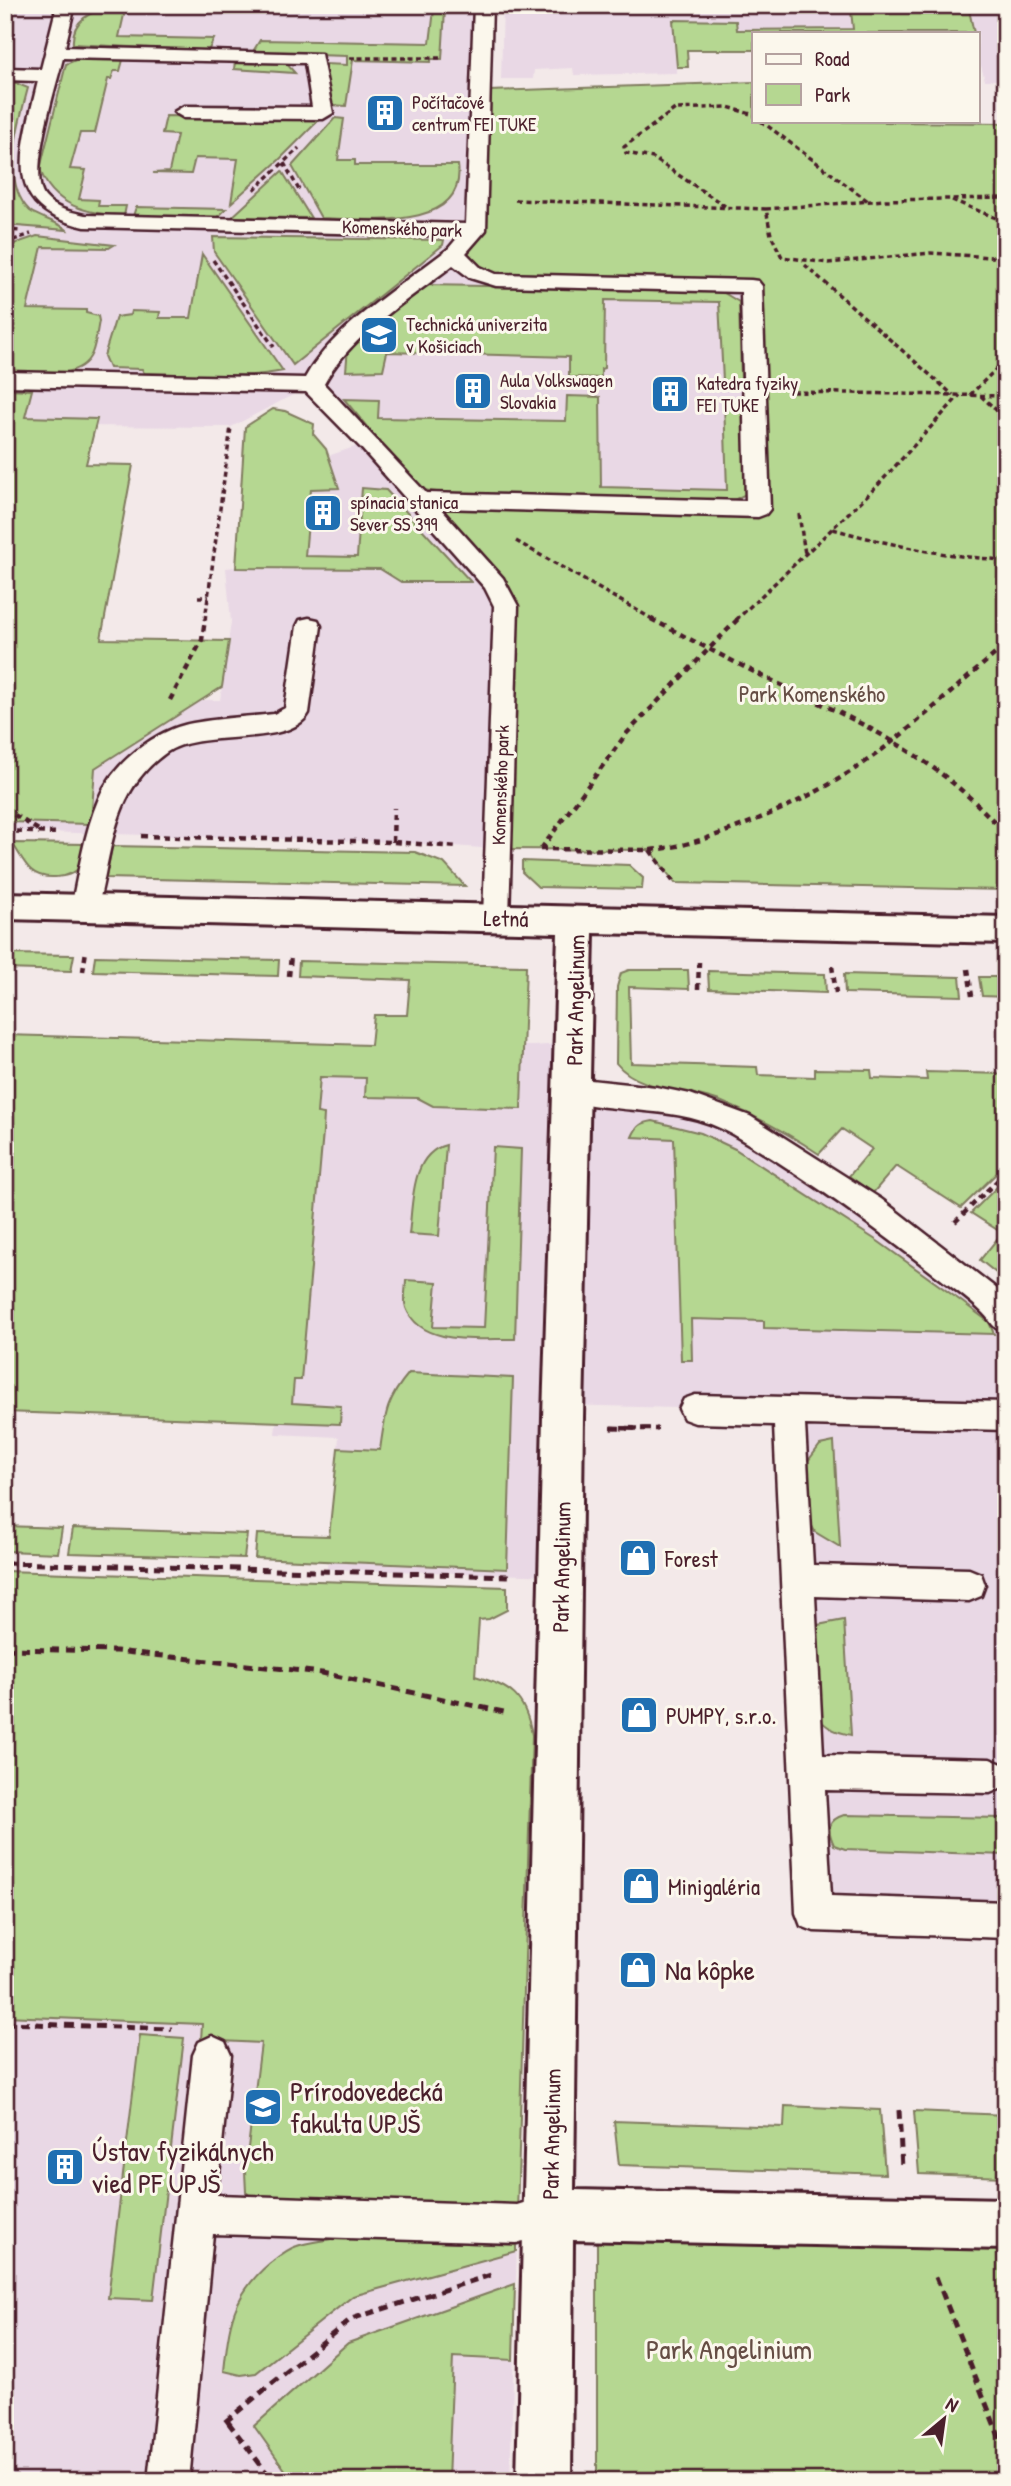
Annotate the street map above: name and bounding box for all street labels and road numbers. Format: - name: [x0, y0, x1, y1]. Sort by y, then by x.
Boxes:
- street label: Komenského park: [341, 213, 463, 243]
- street label: Komenského park: [485, 724, 515, 846]
- street label: Letná: [483, 902, 529, 934]
- street label: Park Angelinum: [558, 934, 592, 1066]
- street label: Park Angelinum: [544, 1501, 578, 1633]
- street label: Park Angelinum: [534, 2068, 568, 2200]

